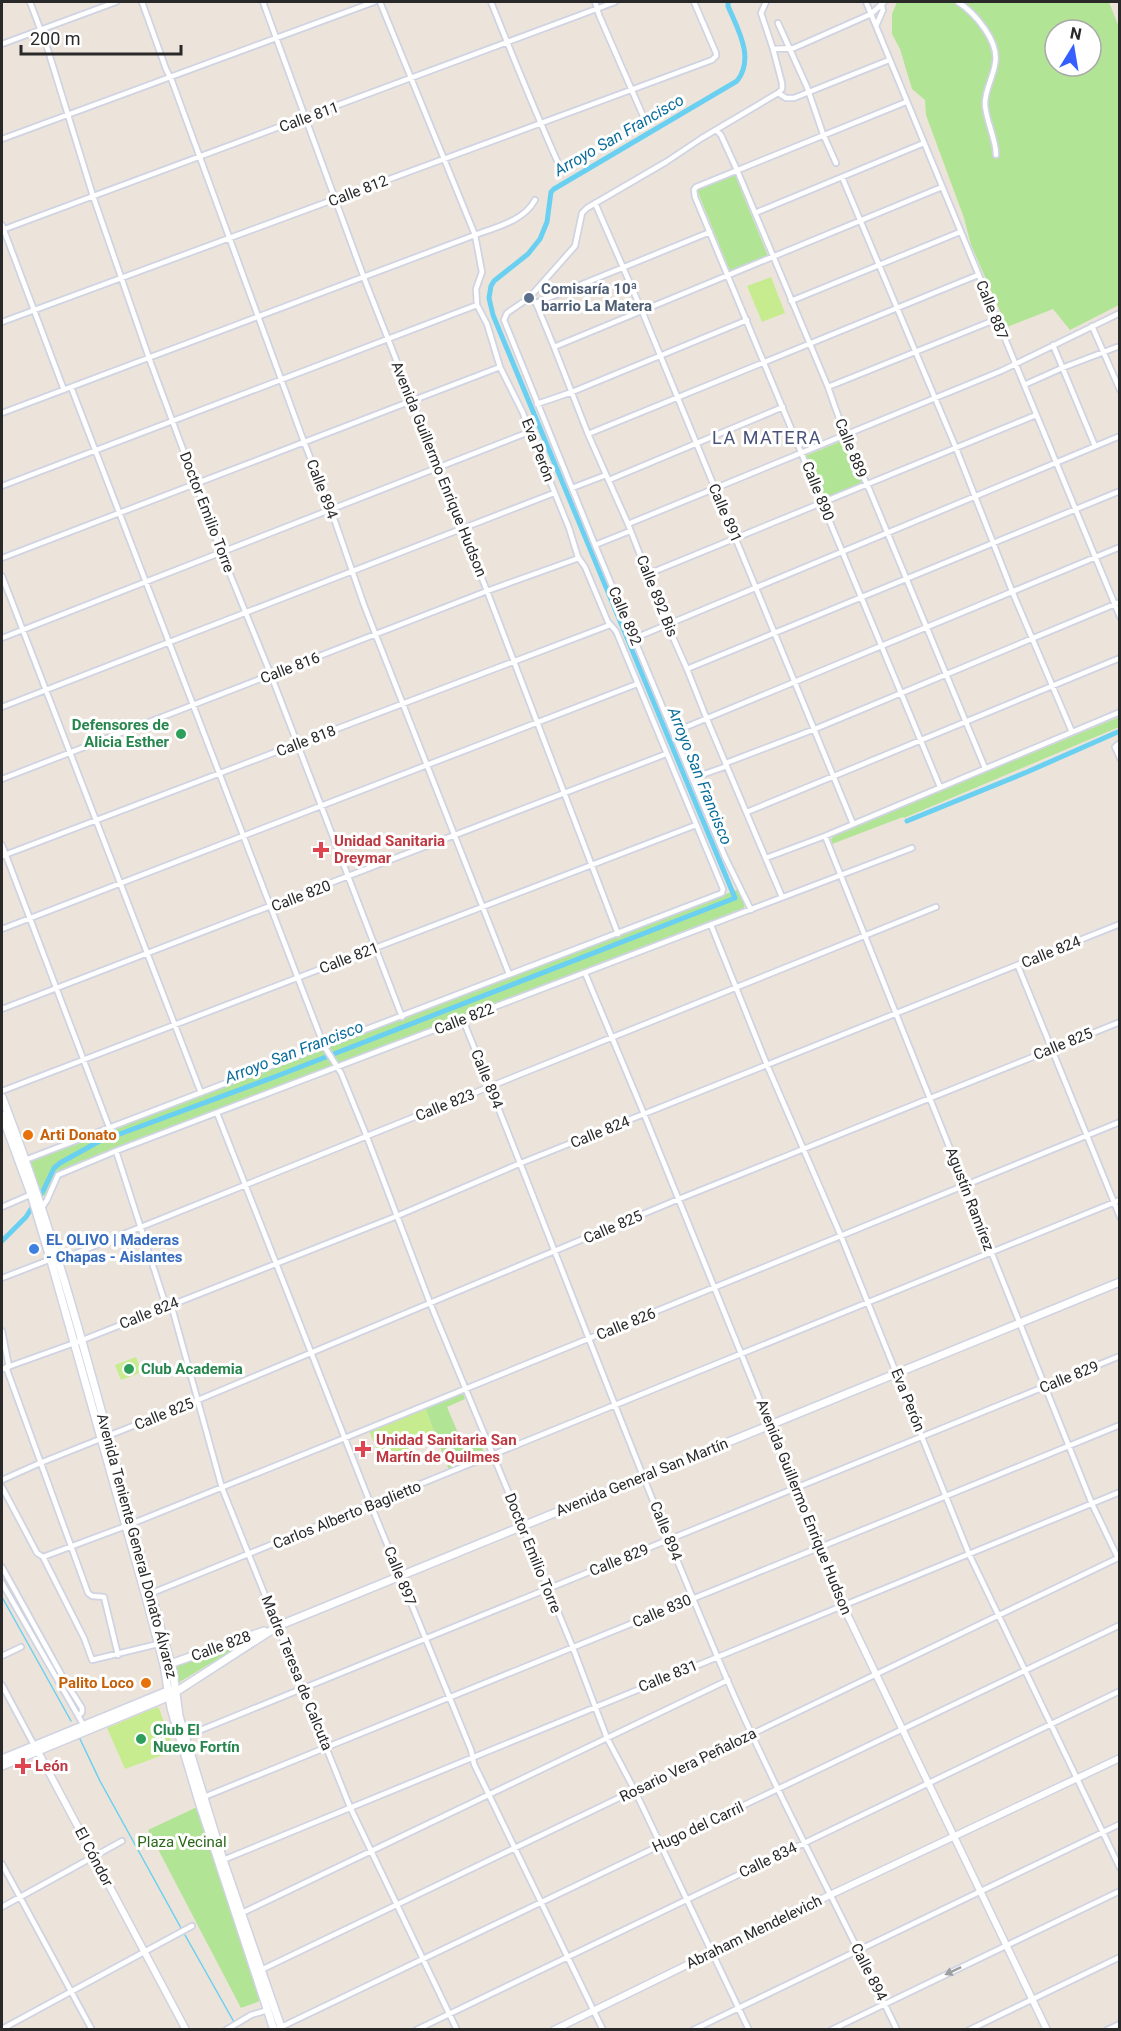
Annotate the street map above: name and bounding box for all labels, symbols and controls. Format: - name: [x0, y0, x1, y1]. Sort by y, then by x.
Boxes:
- scale bar: [21, 18, 182, 56]
- north arrow: [1043, 18, 1103, 78]
- text: N: [1068, 23, 1083, 44]
- text: 200 m: [30, 28, 81, 49]
- water label: Arroyo San Francisco: [550, 90, 687, 180]
- street label: Calle 811: [277, 98, 341, 136]
- street label: Calle 812: [326, 171, 390, 211]
- street label: Calle 887: [972, 278, 1012, 342]
- place label: Comisaría 10ª barrio La Matera: [541, 280, 652, 315]
- marker: Comisaría 10ª barrio La Matera: [522, 291, 536, 305]
- street label: Avenida Guillermo Enrique Hudson: [387, 359, 491, 579]
- street label: Eva Perón: [518, 416, 558, 484]
- street label: Calle 889: [831, 416, 871, 480]
- district label: LA MATERA: [712, 427, 822, 448]
- street label: Doctor Emilio Torre: [176, 449, 238, 575]
- street label: Calle 894: [302, 457, 342, 522]
- street label: Calle 890: [798, 459, 838, 523]
- street label: Calle 891: [705, 481, 745, 545]
- street label: Calle 892 Bis: [632, 552, 682, 640]
- street label: Calle 892: [605, 584, 645, 648]
- street label: Calle 816: [258, 648, 322, 688]
- water label: Arroyo San Francisco: [663, 704, 736, 848]
- place label: Defensores de Alicia Esther: [72, 716, 169, 751]
- street label: Calle 818: [274, 721, 338, 761]
- marker: Defensores de Alicia Esther: [174, 727, 188, 741]
- place label: Unidad Sanitaria Dreymar: [334, 832, 445, 867]
- marker: Unidad Sanitaria Dreymar: [312, 841, 330, 859]
- street label: Calle 820: [269, 876, 333, 916]
- street label: Calle 824: [1019, 932, 1084, 972]
- street label: Calle 821: [317, 938, 381, 978]
- street label: Calle 822: [432, 999, 496, 1039]
- water label: Arroyo San Francisco: [221, 1017, 366, 1087]
- street label: Calle 825: [1031, 1024, 1095, 1064]
- street label: Calle 894: [467, 1047, 507, 1112]
- street label: Calle 823: [413, 1085, 477, 1125]
- street label: Calle 824: [568, 1112, 633, 1152]
- place label: Arti Donato: [40, 1126, 117, 1144]
- marker: Arti Donato: [21, 1128, 35, 1142]
- street label: Agustín Ramírez: [942, 1145, 998, 1253]
- street label: Calle 825: [581, 1207, 645, 1247]
- place label: EL OLIVO | Maderas - Chapas - Aislantes: [46, 1231, 183, 1266]
- marker: EL OLIVO | Maderas - Chapas - Aislantes: [27, 1242, 41, 1256]
- street label: Calle 824: [117, 1293, 182, 1333]
- street label: Calle 826: [594, 1304, 658, 1344]
- street label: Calle 829: [1037, 1357, 1101, 1397]
- place label: Club Academia: [141, 1360, 243, 1378]
- marker: Club Academia: [122, 1362, 136, 1376]
- street label: Eva Perón: [887, 1366, 929, 1434]
- street label: Calle 825: [132, 1394, 196, 1434]
- street label: Avenida Guillermo Enrique Hudson: [752, 1397, 856, 1617]
- street label: Avenida Teniente General Donato Álvarez: [93, 1412, 181, 1680]
- place label: Unidad Sanitaria San Martín de Quilmes: [376, 1431, 517, 1466]
- street label: Avenida General San Martín: [553, 1434, 731, 1520]
- marker: Unidad Sanitaria San Martín de Quilmes: [354, 1440, 372, 1458]
- street label: Carlos Alberto Baglietto: [270, 1477, 424, 1553]
- street label: Doctor Emilio Torre: [501, 1490, 565, 1616]
- street label: Calle 894: [646, 1499, 686, 1564]
- street label: Calle 829: [587, 1540, 651, 1580]
- street label: Calle 897: [380, 1544, 420, 1608]
- street label: Calle 830: [630, 1591, 694, 1631]
- street label: Madre Teresa de Calcuta: [258, 1593, 336, 1753]
- street label: Calle 828: [189, 1627, 253, 1665]
- street label: Calle 831: [636, 1656, 700, 1696]
- place label: Palito Loco: [59, 1674, 134, 1692]
- marker: Palito Loco: [139, 1676, 153, 1690]
- place label: Club El Nuevo Fortín: [153, 1721, 240, 1756]
- street label: Rosario Vera Peñaloza: [617, 1724, 759, 1806]
- marker: Club El Nuevo Fortín: [134, 1732, 148, 1746]
- place label: León: [35, 1757, 68, 1775]
- marker: León: [16, 1759, 30, 1773]
- street label: Hugo del Carril: [649, 1798, 747, 1856]
- street label: El Cóndor: [71, 1824, 117, 1890]
- park label: Plaza Vecinal: [137, 1833, 227, 1851]
- street label: Calle 834: [736, 1838, 800, 1882]
- street label: Abraham Mendelevich: [683, 1891, 825, 1973]
- street label: Calle 894: [847, 1940, 891, 2004]
- one-way arrow: [945, 1966, 962, 1975]

